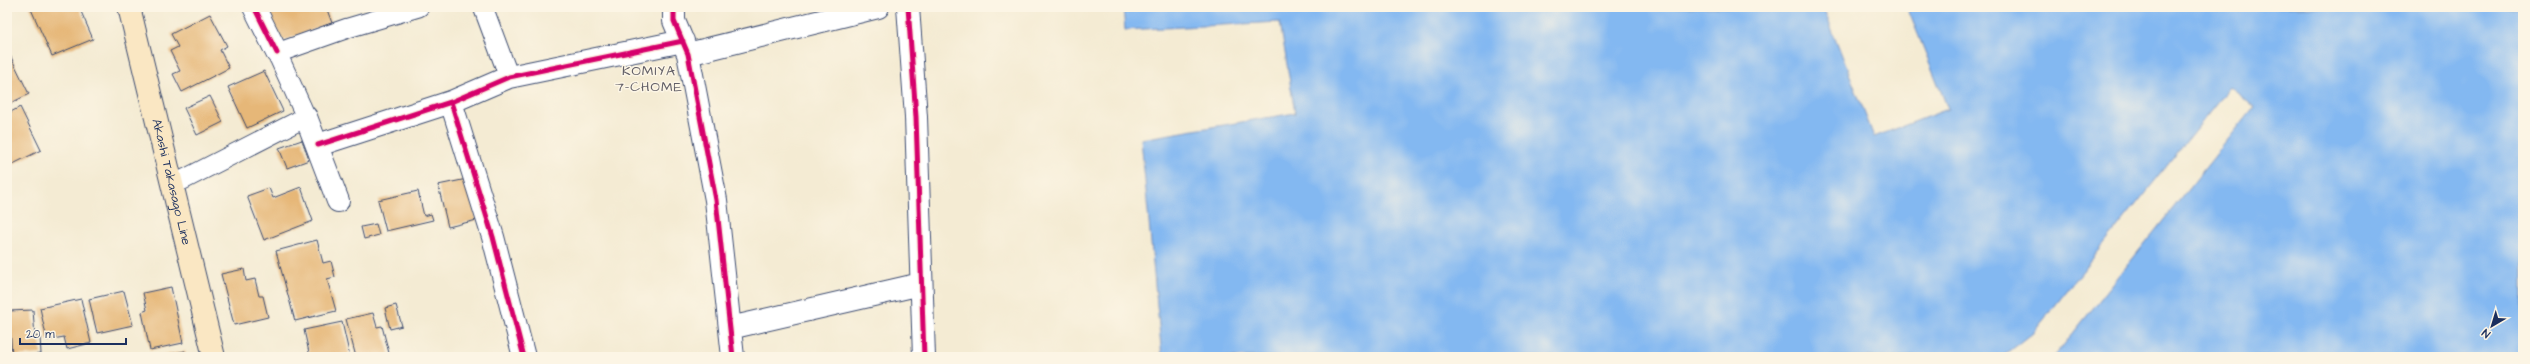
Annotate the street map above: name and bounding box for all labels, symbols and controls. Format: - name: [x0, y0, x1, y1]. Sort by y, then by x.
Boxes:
- district label: KOMIYA 7-CHOME: [615, 61, 683, 97]
- street label: Akashi Takasago Line: [147, 117, 195, 247]
- north arrow: [2472, 306, 2512, 346]
- scale bar: [20, 320, 126, 346]
- text: N: [2479, 325, 2493, 342]
- text: 20 m: [26, 326, 55, 343]

